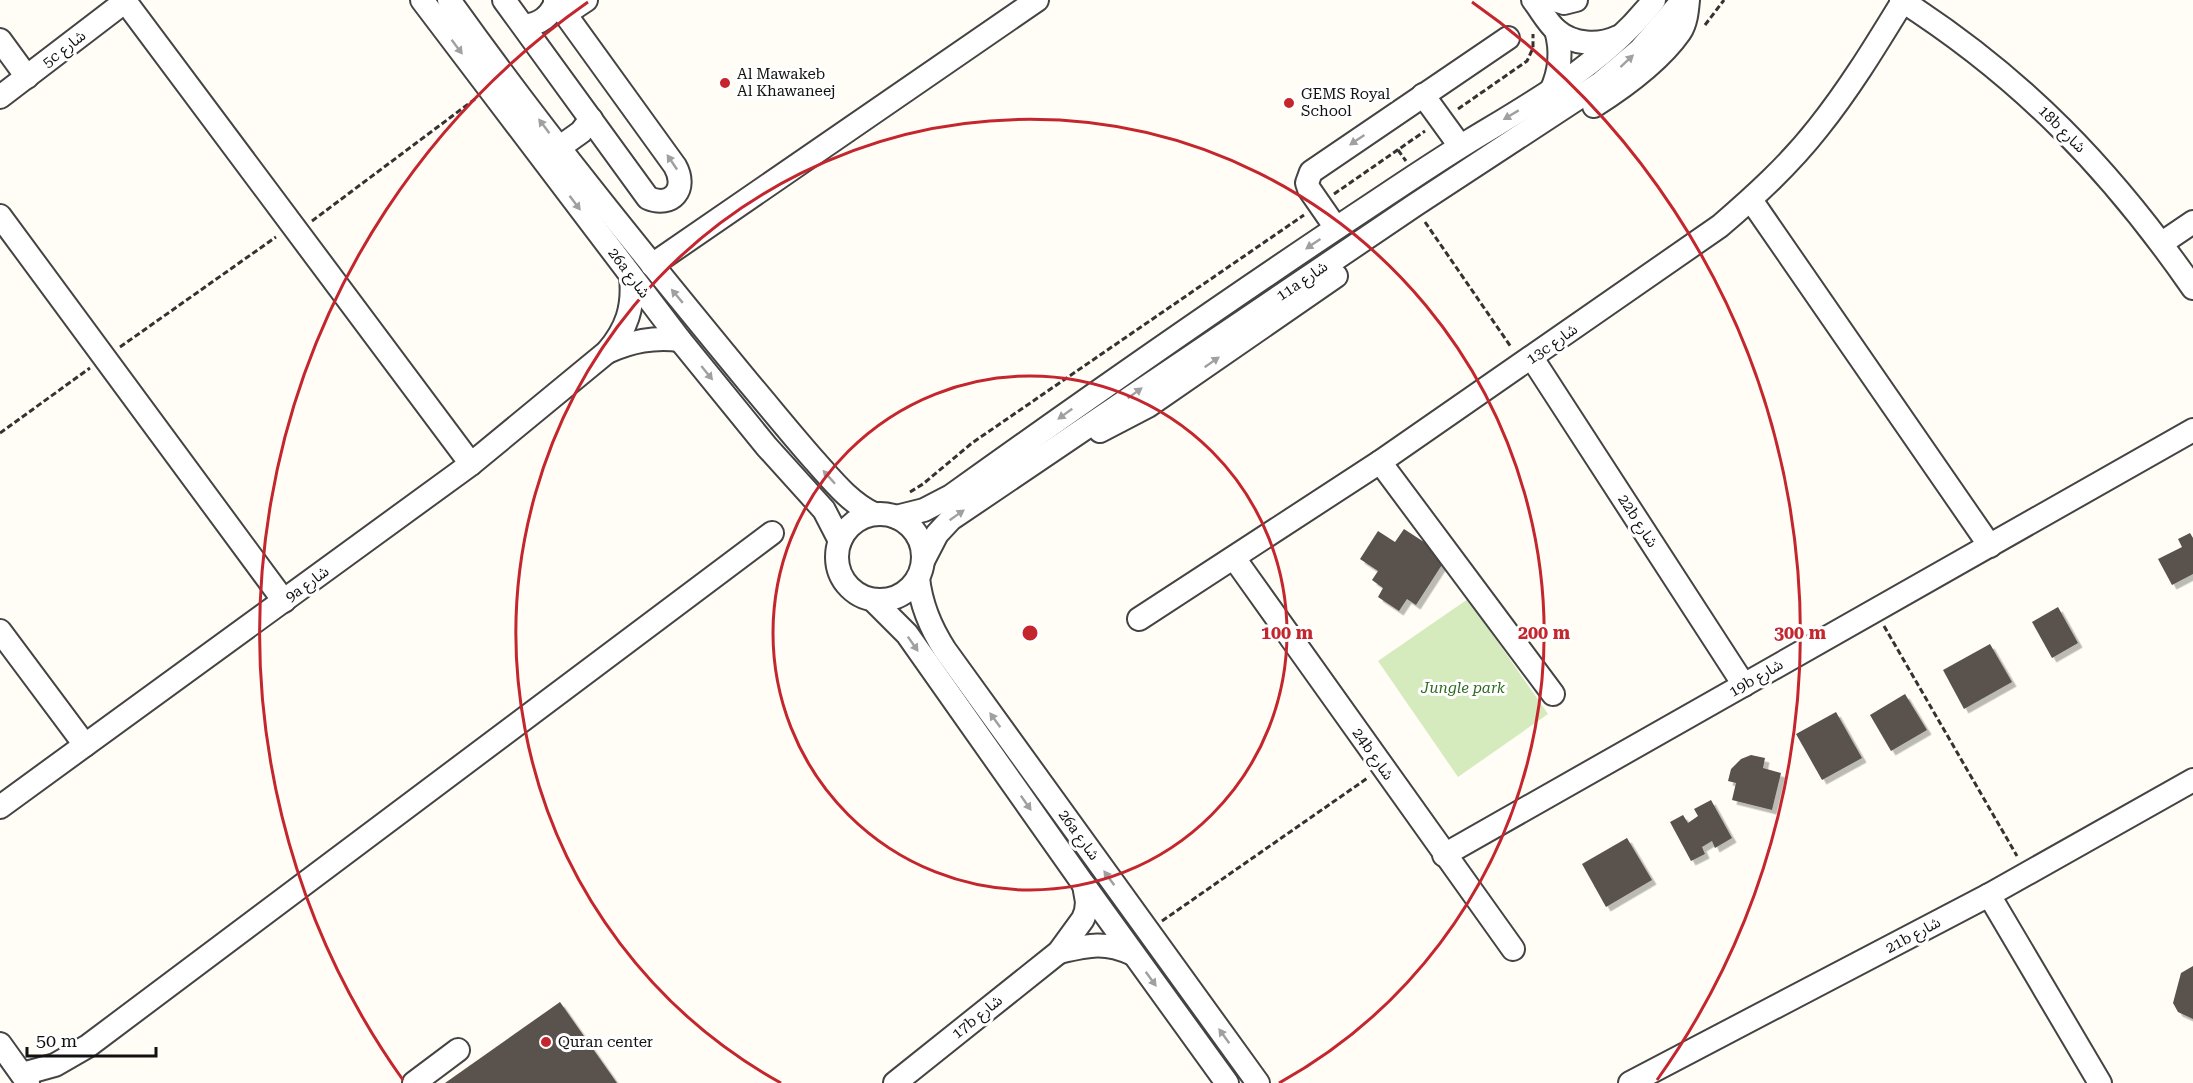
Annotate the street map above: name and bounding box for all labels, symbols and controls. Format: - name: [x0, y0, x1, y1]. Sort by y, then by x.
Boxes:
- street label: 5c شارع: [39, 26, 91, 74]
- one-way arrow: [450, 40, 462, 55]
- one-way arrow: [1620, 54, 1635, 68]
- place label: Al Mawakeb Al Khawaneej: [737, 65, 836, 100]
- marker: Al Mawakeb Al Khawaneej: [718, 76, 732, 90]
- place label: GEMS Royal School: [1301, 85, 1390, 120]
- marker: GEMS Royal School: [1282, 96, 1296, 110]
- street label: 18b شارع: [2032, 102, 2090, 159]
- one-way arrow: [1503, 110, 1519, 121]
- one-way arrow: [538, 118, 550, 133]
- one-way arrow: [1350, 134, 1366, 146]
- one-way arrow: [666, 155, 678, 171]
- one-way arrow: [568, 195, 580, 210]
- one-way arrow: [1305, 238, 1321, 250]
- street label: 26a شارع: [602, 244, 654, 304]
- street label: 11a شارع: [1273, 257, 1333, 307]
- one-way arrow: [671, 289, 684, 304]
- street label: 13c شارع: [1523, 320, 1583, 371]
- one-way arrow: [1204, 356, 1220, 368]
- one-way arrow: [701, 365, 714, 381]
- one-way arrow: [1127, 387, 1143, 399]
- one-way arrow: [1058, 408, 1074, 420]
- one-way arrow: [823, 470, 836, 485]
- street label: 22b شارع: [1612, 491, 1662, 553]
- one-way arrow: [949, 509, 965, 521]
- street label: 9a شارع: [282, 562, 334, 608]
- text: 100 m: [1261, 622, 1314, 643]
- text: 200 m: [1518, 622, 1571, 643]
- text: 300 m: [1774, 622, 1827, 643]
- centre of rings: [1020, 623, 1040, 643]
- one-way arrow: [907, 635, 919, 651]
- street label: 19b شارع: [1726, 655, 1788, 703]
- park label: Jungle park: [1420, 679, 1506, 697]
- one-way arrow: [989, 712, 1001, 728]
- street label: 24b شارع: [1346, 724, 1398, 785]
- one-way arrow: [1020, 795, 1031, 811]
- street label: 26a شارع: [1052, 806, 1103, 866]
- one-way arrow: [1103, 870, 1115, 886]
- street label: 21b شارع: [1882, 913, 1945, 960]
- one-way arrow: [1145, 970, 1157, 986]
- street label: 17b شارع: [948, 991, 1008, 1045]
- scale bar: [27, 1020, 156, 1058]
- one-way arrow: [1218, 1028, 1230, 1044]
- text: 50 m: [36, 1030, 77, 1051]
- place label: Quran center: [558, 1033, 653, 1051]
- marker: Quran center: [539, 1035, 553, 1049]

